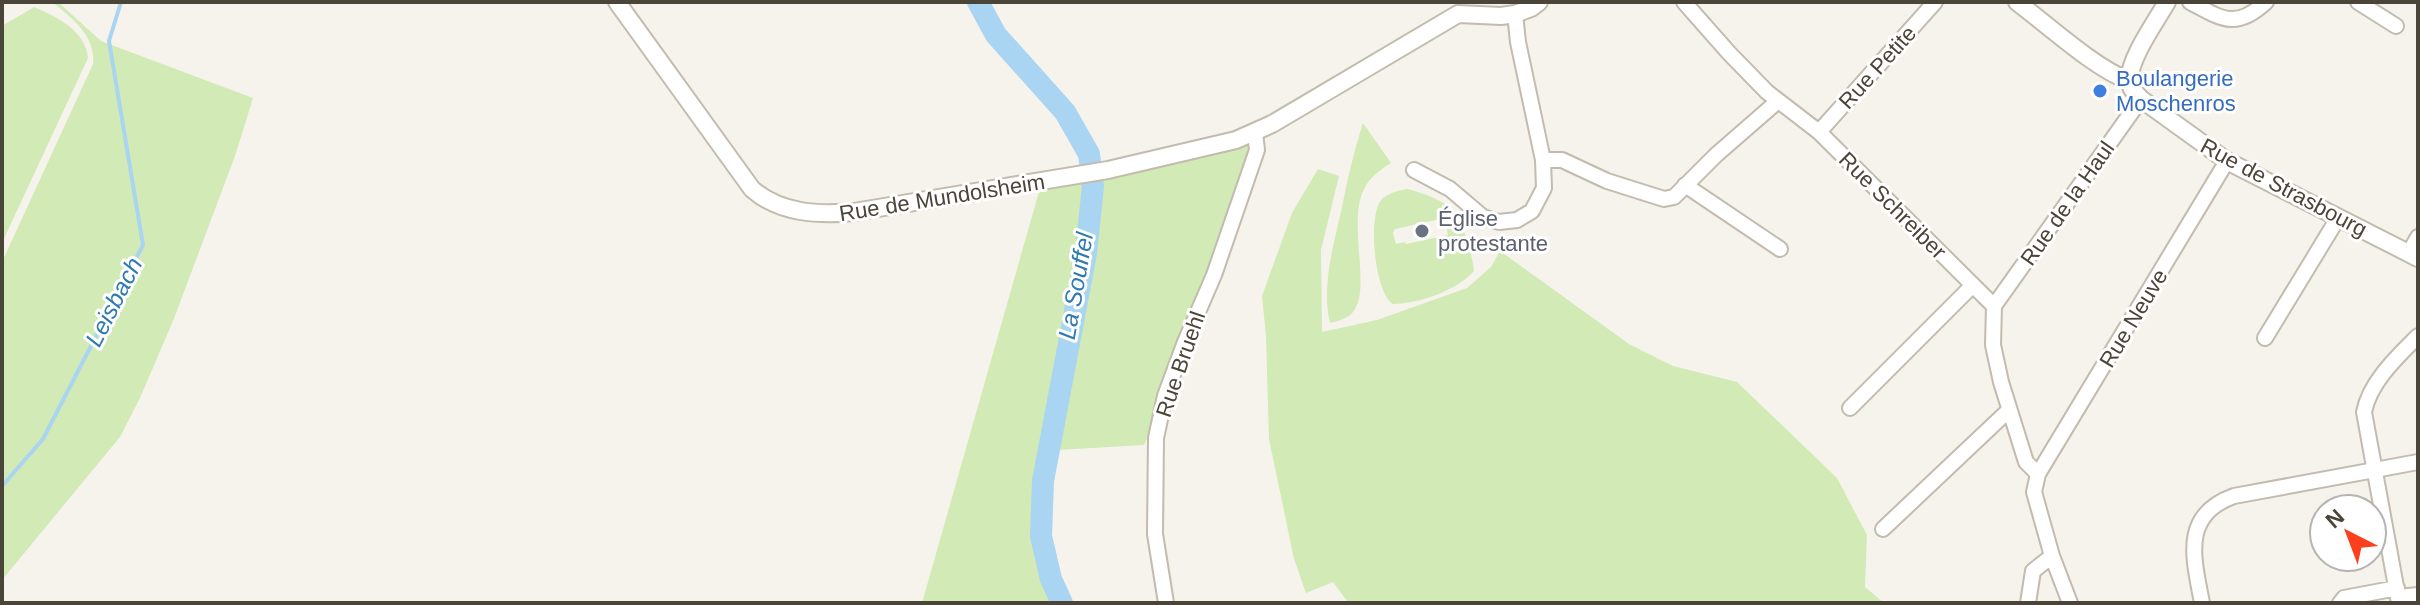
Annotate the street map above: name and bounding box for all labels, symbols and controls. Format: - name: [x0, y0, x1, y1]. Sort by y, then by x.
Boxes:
- street label: Rue Petite: [1834, 21, 1921, 114]
- place label: Boulangerie Moschenros: [2116, 66, 2236, 116]
- marker: Boulangerie Moschenros: [2091, 82, 2109, 100]
- street label: Rue de Strasbourg: [2196, 133, 2371, 242]
- street label: Rue de la Haul: [2015, 137, 2119, 270]
- street label: Rue Schreiber: [1834, 147, 1951, 264]
- street label: Rue de Mundolsheim: [837, 169, 1047, 226]
- place label: Église protestante: [1438, 206, 1548, 256]
- marker: Église protestante: [1413, 222, 1431, 240]
- water label: La Souffel: [1053, 230, 1098, 341]
- water label: Leisbach: [80, 253, 147, 351]
- street label: Rue Neuve: [2094, 265, 2172, 372]
- street label: Rue Bruehl: [1151, 308, 1210, 420]
- north arrow: [2308, 493, 2388, 573]
- text: N: [2321, 504, 2349, 533]

